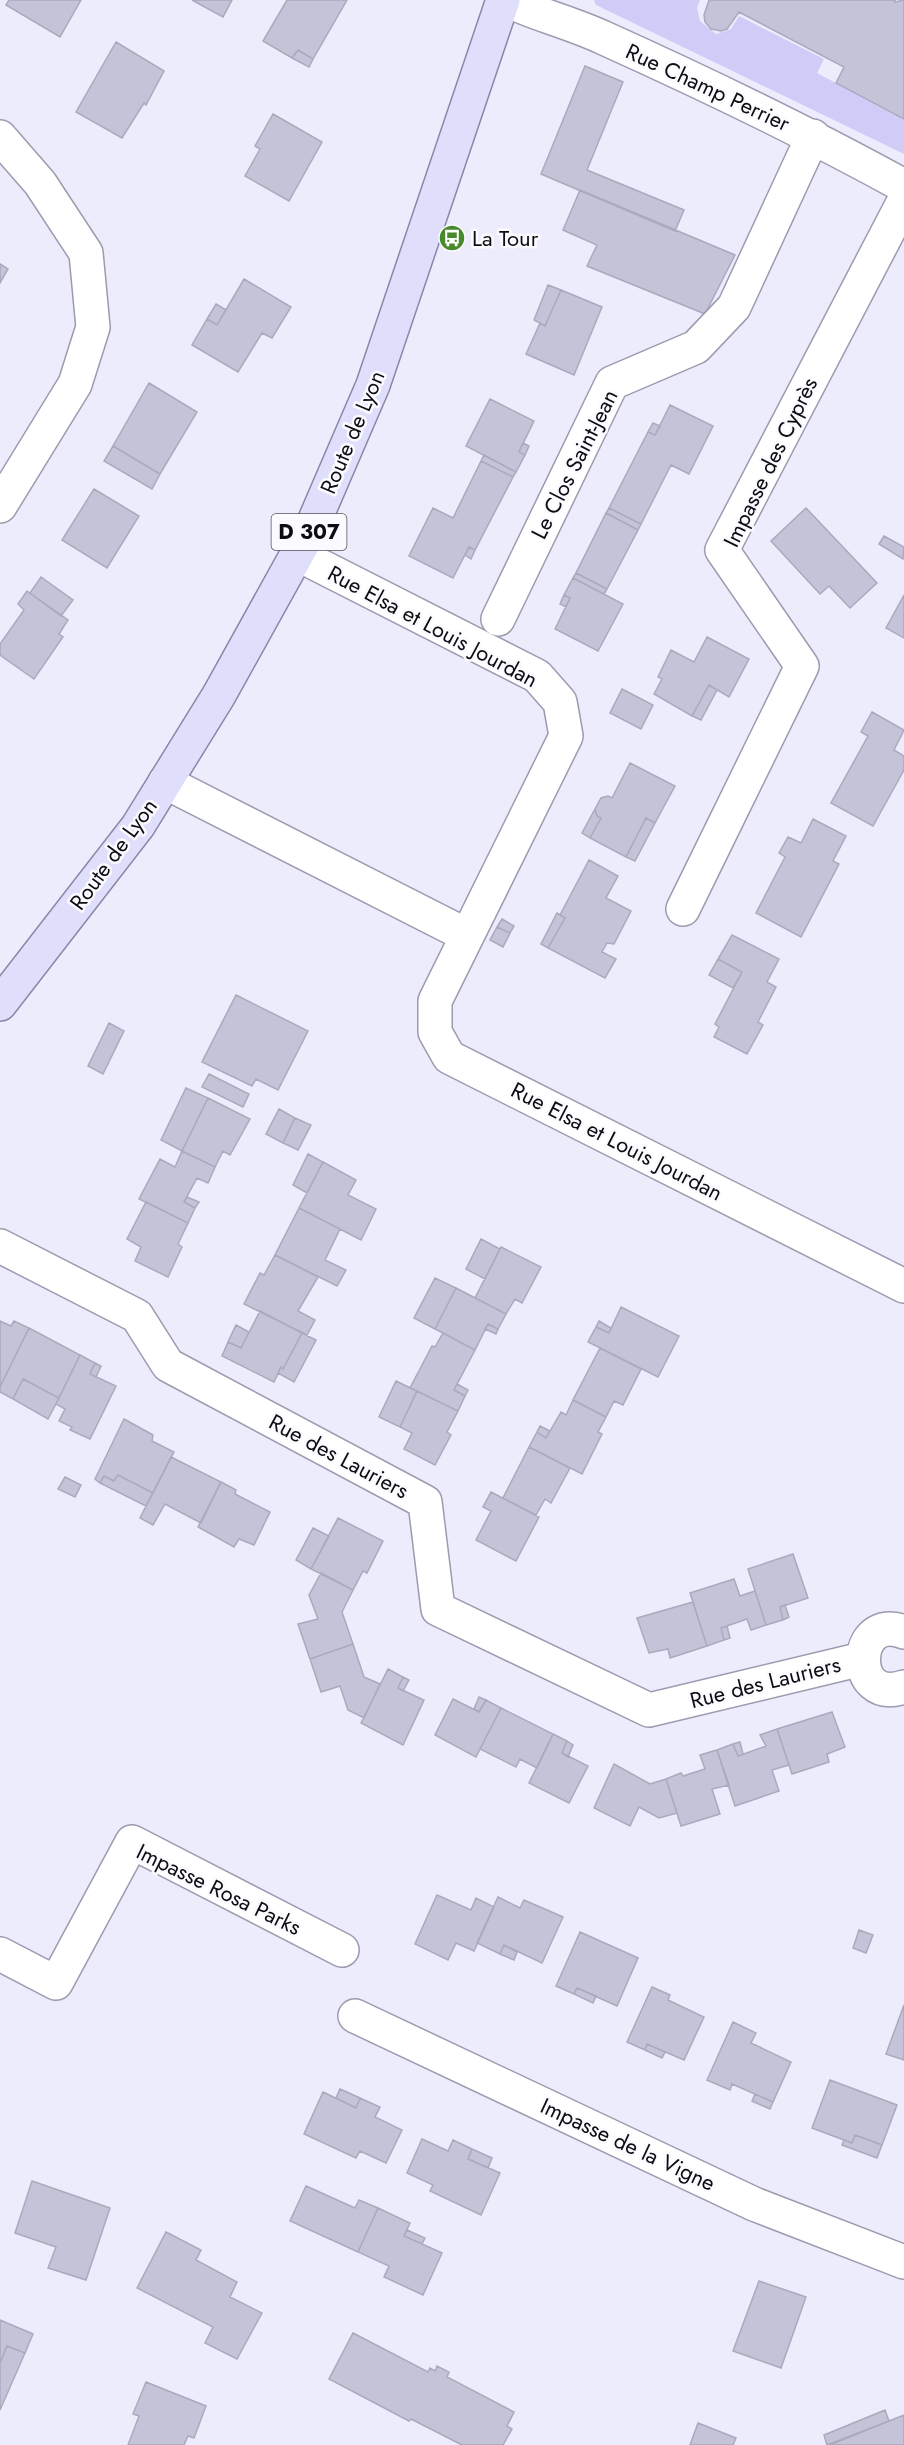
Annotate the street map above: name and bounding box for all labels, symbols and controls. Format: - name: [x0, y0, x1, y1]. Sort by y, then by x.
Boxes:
- street label: Rue Champ Perrier: [621, 35, 796, 139]
- place label: La Tour: [472, 222, 539, 254]
- bus stop icon: La Tour: [437, 223, 467, 253]
- street label: Route de Lyon: [312, 365, 392, 499]
- street label: Impasse des Cyprès: [715, 372, 825, 552]
- street label: Le Clos Saint-Jean: [523, 384, 625, 544]
- road number: D 307: [272, 514, 346, 550]
- street label: Rue Elsa et Louis Jourdan: [322, 557, 544, 695]
- street label: Route de Lyon: [61, 791, 165, 917]
- street label: Rue Elsa et Louis Jourdan: [506, 1074, 728, 1208]
- street label: Rue des Lauriers: [263, 1406, 415, 1506]
- street label: Rue des Lauriers: [686, 1648, 844, 1716]
- street label: Impasse Rosa Parks: [131, 1835, 307, 1943]
- street label: Impasse de la Vigne: [535, 2089, 721, 2199]

